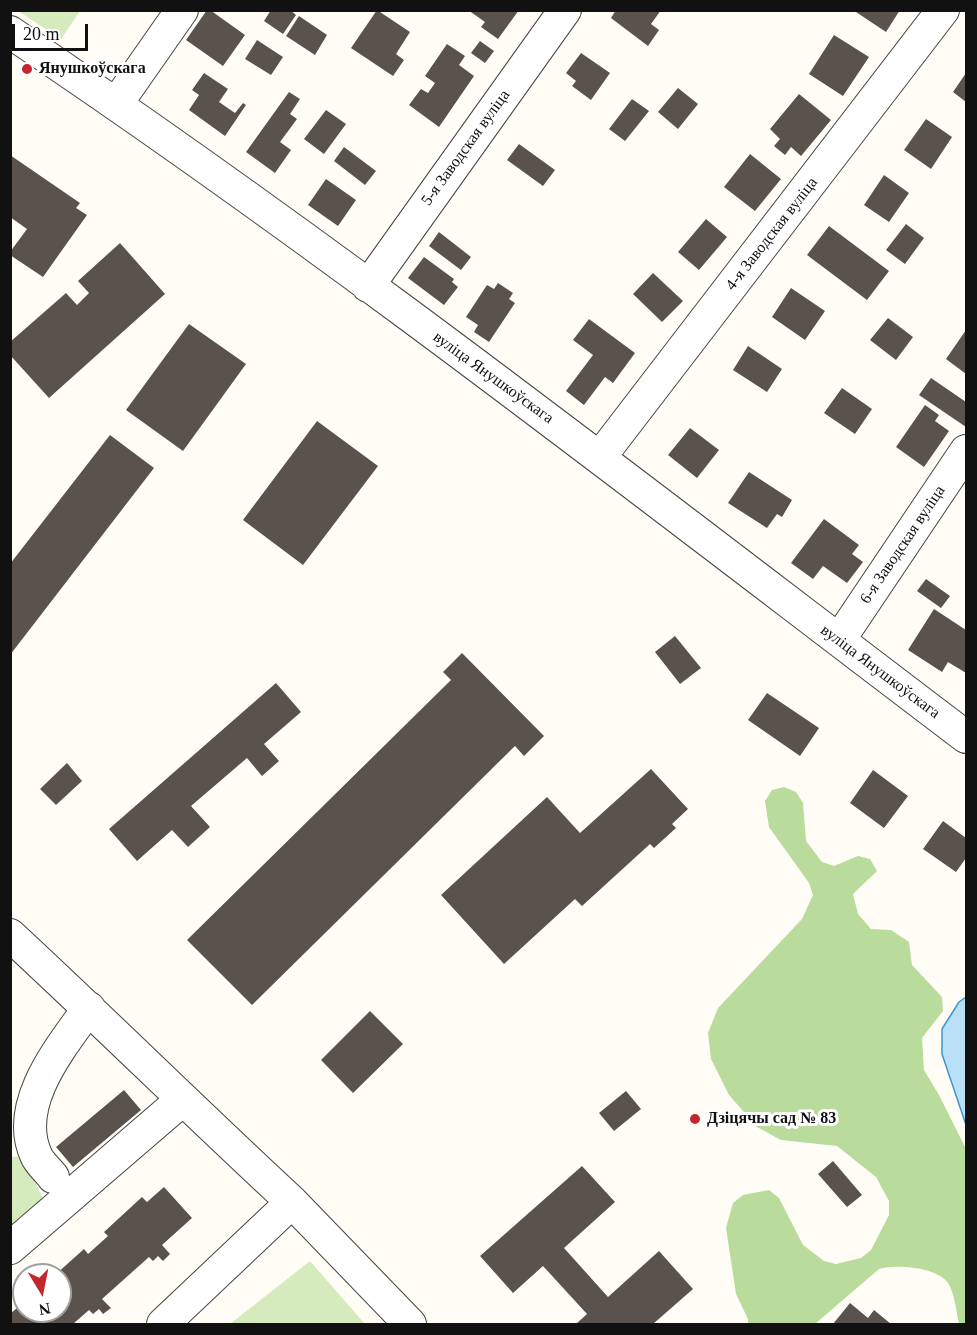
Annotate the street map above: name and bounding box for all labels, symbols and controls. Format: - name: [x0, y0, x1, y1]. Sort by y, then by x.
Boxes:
- scale bar: [15, 12, 92, 50]
- text: 20 m: [23, 24, 60, 44]
- place label: Янушкоўскага: [39, 59, 146, 79]
- marker: Янушкоўскага: [20, 62, 34, 76]
- street label: 5-я Заводская вуліца: [418, 86, 514, 210]
- street label: 4-я Заводская вуліца: [722, 174, 822, 294]
- street label: вуліца Янушкоўскага: [429, 328, 557, 428]
- street label: 6-я Заводская вуліца: [856, 482, 950, 608]
- street label: вуліца Янушкоўскага: [817, 621, 943, 723]
- place label: Дзіцячы сад № 83: [707, 1109, 836, 1129]
- marker: Дзіцячы сад № 83: [688, 1112, 702, 1126]
- north arrow: [12, 1263, 72, 1323]
- text: N: [38, 1300, 52, 1319]

